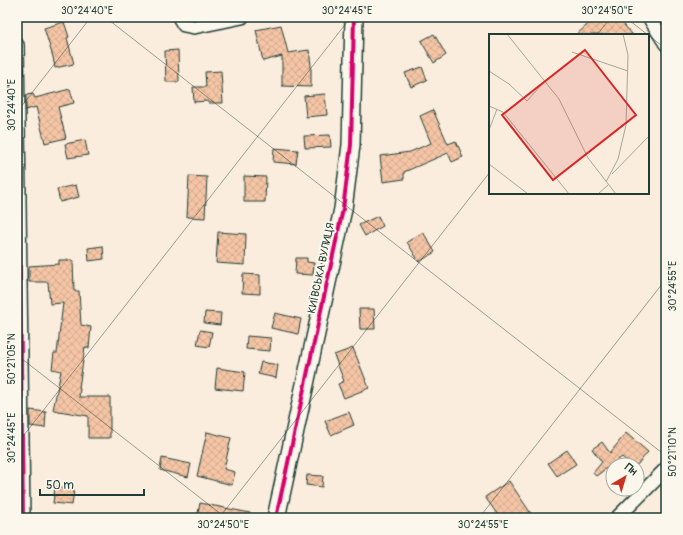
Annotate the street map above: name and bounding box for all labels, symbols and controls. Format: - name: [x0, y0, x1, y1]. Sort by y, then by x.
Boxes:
- text: 30°24'40"E: [61, 5, 113, 17]
- text: 30°24'45"E: [322, 5, 372, 17]
- text: 30°24'50"E: [581, 5, 633, 17]
- inset map: [489, 34, 649, 194]
- text: 30°24'40"E: [6, 79, 18, 131]
- street label: КИЇВСЬКА ВУЛИЦЯ: [305, 221, 337, 315]
- text: 30°24'55"E: [667, 261, 679, 311]
- text: 50°21'05"N: [6, 333, 18, 385]
- text: 30°24'45"E: [6, 413, 18, 463]
- text: 50°21'10"N: [667, 427, 679, 477]
- north arrow: [605, 457, 645, 497]
- text: Пн: [622, 461, 640, 479]
- scale bar: [40, 471, 144, 497]
- text: 50 m: [46, 478, 74, 493]
- text: 30°24'50"E: [197, 519, 249, 531]
- text: 30°24'55"E: [458, 519, 508, 531]

